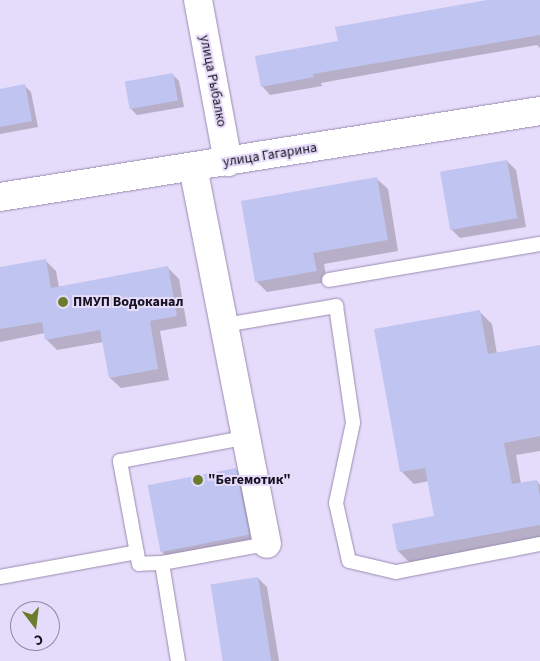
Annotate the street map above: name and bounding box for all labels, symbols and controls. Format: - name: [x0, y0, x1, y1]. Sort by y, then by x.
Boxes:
- street label: улица Рыбалко: [196, 34, 230, 128]
- street label: улица Гагарина: [222, 139, 318, 171]
- place label: ПМУП Водоканал: [73, 294, 183, 310]
- marker: ПМУП Водоканал: [57, 296, 69, 308]
- place label: "Бегемотик": [208, 472, 291, 488]
- marker: "Бегемотик": [192, 474, 204, 486]
- north arrow: [10, 601, 60, 651]
- text: С: [32, 629, 45, 650]

